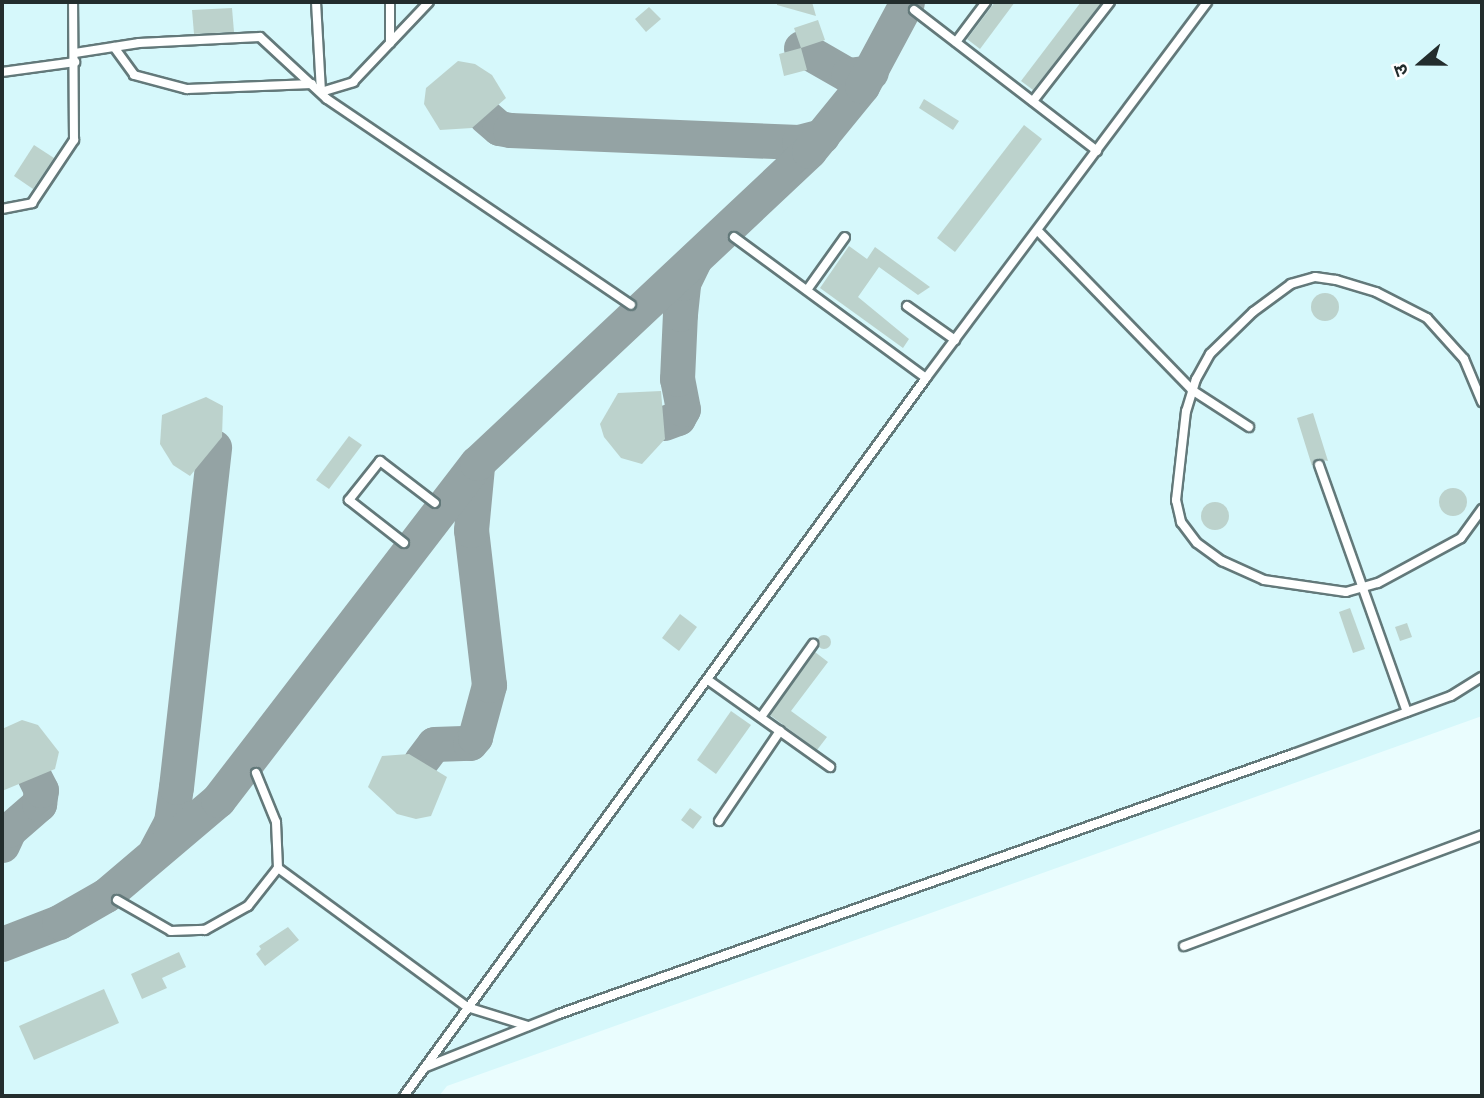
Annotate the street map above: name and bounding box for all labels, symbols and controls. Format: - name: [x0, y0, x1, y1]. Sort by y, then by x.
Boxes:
- north arrow: [1386, 28, 1456, 98]
- text: उ: [1388, 61, 1414, 80]

